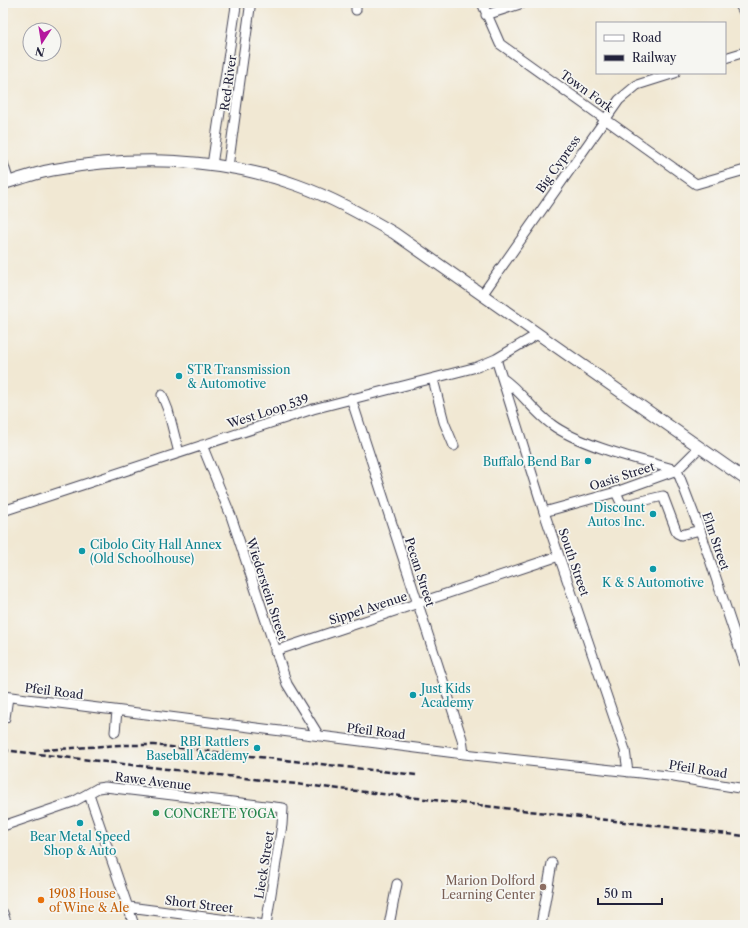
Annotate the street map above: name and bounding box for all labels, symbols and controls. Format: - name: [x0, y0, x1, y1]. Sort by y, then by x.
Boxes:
- north arrow: [22, 22, 62, 62]
- legend: [596, 22, 726, 74]
- text: Road: [632, 30, 662, 45]
- text: N: [33, 44, 46, 60]
- text: Railway: [632, 50, 677, 65]
- street label: Red River: [217, 54, 239, 112]
- street label: Town Fork: [557, 67, 617, 116]
- street label: Big Cypress: [533, 132, 583, 196]
- place label: STR Transmission & Automotive: [187, 362, 291, 391]
- marker: STR Transmission & Automotive: [174, 371, 184, 381]
- street label: West Loop 539: [224, 391, 311, 432]
- place label: Buffalo Bend Bar: [483, 454, 580, 469]
- marker: Buffalo Bend Bar: [583, 456, 593, 466]
- street label: Oasis Street: [588, 458, 657, 494]
- place label: Discount Autos Inc.: [586, 500, 646, 529]
- marker: Discount Autos Inc.: [648, 509, 658, 519]
- street label: Elm Street: [699, 510, 733, 573]
- street label: South Street: [555, 526, 593, 599]
- street label: Wiederstein Street: [243, 535, 291, 643]
- street label: Pecan Street: [402, 536, 438, 609]
- place label: Cibolo City Hall Annex (Old Schoolhouse): [90, 537, 222, 566]
- marker: Cibolo City Hall Annex (Old Schoolhouse): [77, 546, 87, 556]
- marker: K & S Automotive: [648, 564, 658, 574]
- place label: K & S Automotive: [602, 575, 704, 590]
- street label: Sippel Avenue: [327, 588, 409, 628]
- street label: Pfeil Road: [24, 680, 85, 702]
- place label: Just Kids Academy: [419, 681, 474, 710]
- marker: Just Kids Academy: [408, 690, 418, 700]
- street label: Pfeil Road: [346, 720, 407, 742]
- place label: RBI Rattlers Baseball Academy: [146, 734, 249, 763]
- marker: RBI Rattlers Baseball Academy: [252, 743, 262, 753]
- street label: Pfeil Road: [668, 757, 729, 781]
- street label: Rawe Avenue: [114, 769, 192, 793]
- place label: CONCRETE YOGA: [164, 806, 277, 821]
- marker: CONCRETE YOGA: [151, 808, 161, 818]
- marker: Bear Metal Speed Shop & Auto: [75, 818, 85, 828]
- place label: Bear Metal Speed Shop & Auto: [30, 829, 131, 858]
- street label: Lieck Street: [251, 829, 277, 900]
- place label: Marion Dolford Learning Center: [441, 873, 536, 902]
- scale bar: [598, 880, 662, 906]
- marker: Marion Dolford Learning Center: [538, 882, 548, 892]
- place label: 1908 House of Wine & Ale: [49, 886, 129, 915]
- text: 50 m: [604, 886, 633, 901]
- street label: Short Street: [164, 892, 235, 916]
- marker: 1908 House of Wine & Ale: [36, 895, 46, 905]

